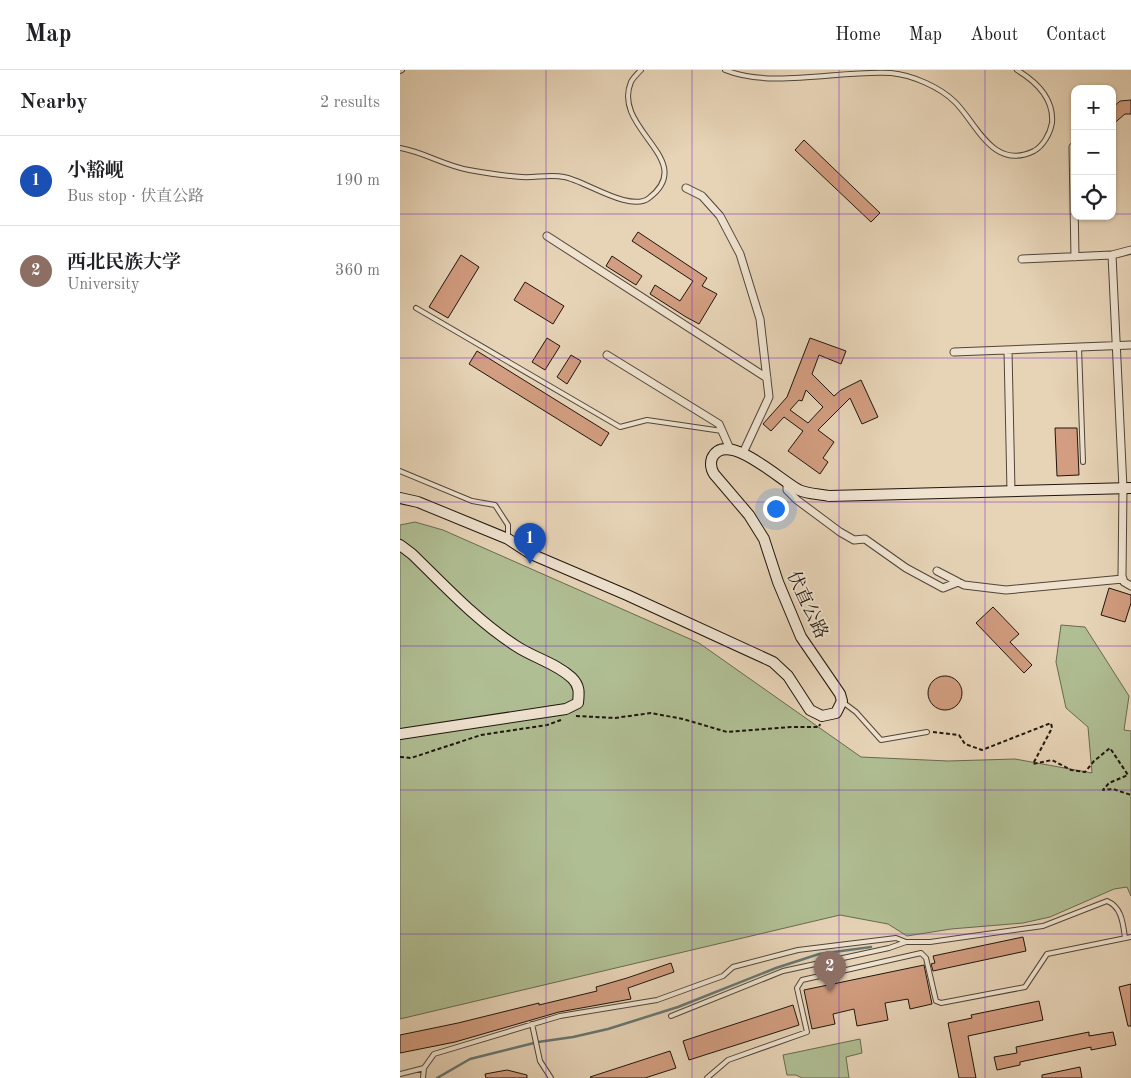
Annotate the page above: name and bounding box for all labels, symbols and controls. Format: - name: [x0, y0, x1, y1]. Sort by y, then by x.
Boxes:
- text: Map: [25, 23, 72, 47]
- text: Home: [835, 26, 881, 44]
- text: Map: [909, 26, 942, 44]
- text: About: [970, 26, 1018, 44]
- text: Contact: [1046, 26, 1106, 44]
- map controls: [1071, 85, 1116, 220]
- button: +: [1071, 85, 1116, 130]
- text: Nearby: [20, 92, 88, 113]
- text: 2 results: [320, 95, 380, 111]
- button: −: [1071, 130, 1116, 175]
- text: 小豁岘: [67, 162, 124, 181]
- text: 1: [31, 173, 41, 189]
- text: 190 m: [335, 173, 380, 189]
- button: locate: [1071, 175, 1116, 220]
- text: Bus stop · 伏直公路: [67, 189, 204, 205]
- text: 西北民族大学: [67, 254, 181, 273]
- text: 2: [31, 263, 41, 279]
- text: 360 m: [335, 263, 380, 279]
- text: University: [67, 277, 139, 293]
- your location: [763, 496, 789, 522]
- pin: 1: [514, 523, 546, 564]
- street label: 伏直公路: [784, 568, 832, 641]
- pin: 2: [814, 951, 846, 992]

